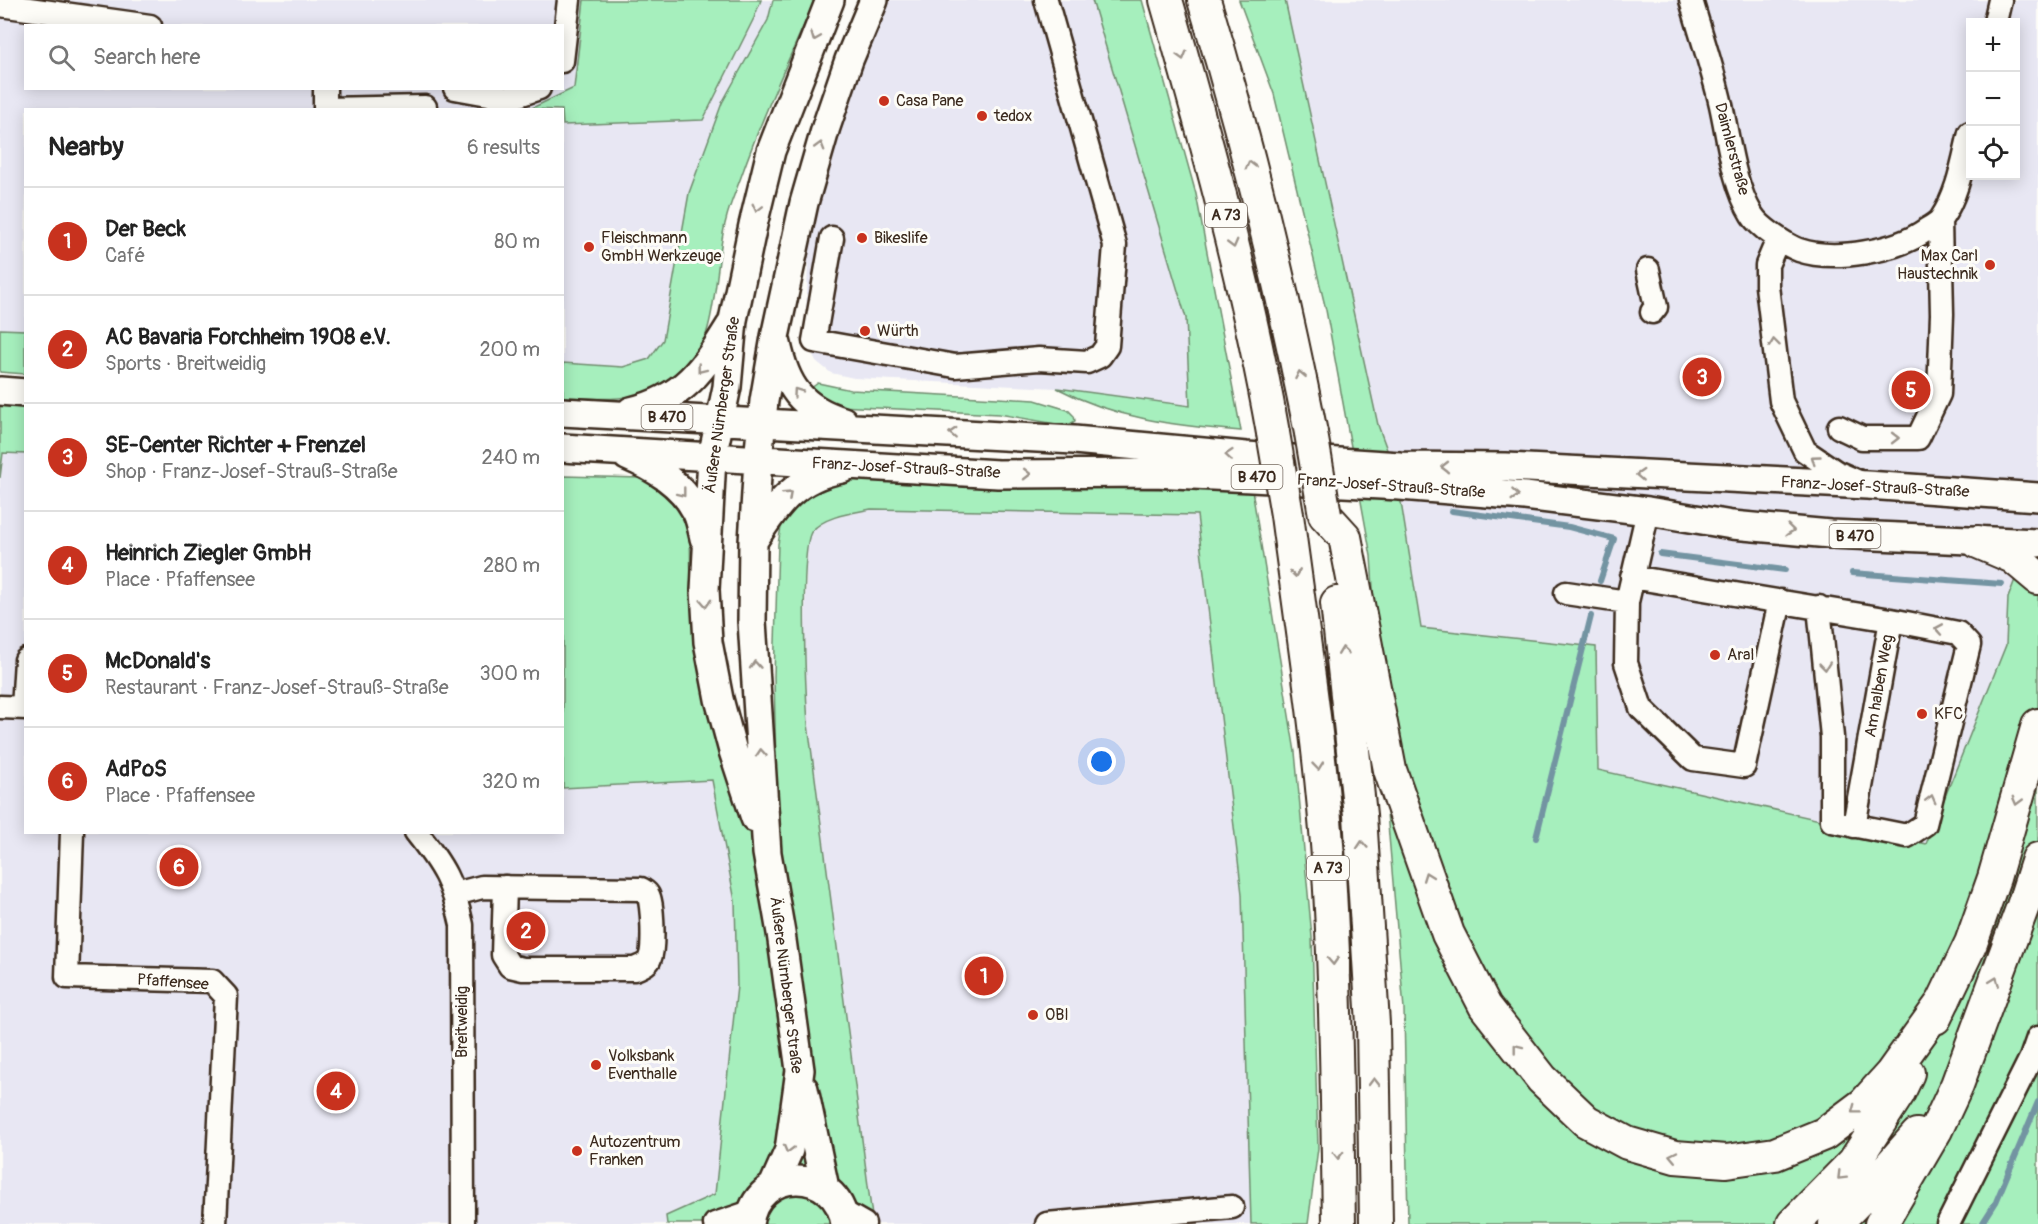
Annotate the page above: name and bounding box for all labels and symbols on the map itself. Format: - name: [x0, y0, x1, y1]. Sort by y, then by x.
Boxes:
- one-way arrow: [810, 31, 822, 42]
- one-way arrow: [1175, 50, 1187, 61]
- place label: Casa Pane: [896, 91, 964, 111]
- marker: Casa Pane: [877, 94, 891, 108]
- street label: Daimlerstraße: [1710, 101, 1754, 198]
- place label: tedox: [993, 106, 1032, 126]
- marker: tedox: [975, 109, 989, 123]
- one-way arrow: [813, 142, 825, 152]
- one-way arrow: [1244, 160, 1257, 170]
- one-way arrow: [751, 203, 764, 213]
- road number: A 73: [1205, 203, 1247, 227]
- place label: Fleischmann GmbH Werkzeuge: [601, 228, 722, 266]
- place label: Bikeslife: [874, 228, 928, 248]
- marker: Bikeslife: [855, 231, 869, 245]
- one-way arrow: [1226, 239, 1239, 249]
- marker: Fleischmann GmbH Werkzeuge: [582, 240, 596, 254]
- place label: Max Carl Haustechnik: [1897, 246, 1978, 284]
- marker: Max Carl Haustechnik: [1983, 258, 1997, 272]
- street label: Äußere Nürnberger Straße: [700, 315, 744, 495]
- place label: Würth: [877, 321, 919, 341]
- marker: Würth: [858, 324, 872, 338]
- one-way arrow: [1768, 338, 1781, 347]
- pin: 3: [1682, 354, 1722, 400]
- one-way arrow: [698, 362, 709, 373]
- pin: 5: [1892, 368, 1930, 412]
- one-way arrow: [1294, 371, 1307, 381]
- one-way arrow: [793, 387, 804, 398]
- road number: B 470: [642, 405, 692, 429]
- one-way arrow: [948, 426, 957, 439]
- one-way arrow: [1891, 432, 1900, 444]
- one-way arrow: [1225, 449, 1234, 462]
- street label: Franz-Josef-Strauß-Straße: [811, 453, 1001, 483]
- one-way arrow: [1811, 455, 1822, 466]
- one-way arrow: [1440, 461, 1449, 473]
- road number: B 470: [1232, 465, 1282, 489]
- one-way arrow: [1023, 468, 1032, 480]
- one-way arrow: [1635, 468, 1644, 481]
- street label: Franz-Josef-Strauß-Straße: [1296, 469, 1486, 503]
- street label: Franz-Josef-Strauß-Straße: [1780, 472, 1970, 502]
- one-way arrow: [674, 486, 685, 497]
- one-way arrow: [1511, 488, 1520, 501]
- one-way arrow: [781, 491, 791, 502]
- one-way arrow: [1786, 523, 1795, 536]
- road number: B 470: [1830, 524, 1880, 548]
- one-way arrow: [1288, 568, 1300, 577]
- one-way arrow: [699, 598, 712, 607]
- one-way arrow: [1934, 623, 1944, 636]
- street label: Am halben Weg: [1860, 633, 1898, 739]
- place label: Aral: [1727, 645, 1754, 665]
- one-way arrow: [1337, 646, 1350, 655]
- marker: Aral: [1708, 648, 1722, 662]
- one-way arrow: [749, 661, 762, 670]
- one-way arrow: [1818, 661, 1831, 670]
- place label: KFC: [1934, 704, 1963, 724]
- marker: KFC: [1915, 707, 1929, 721]
- your location: [1087, 747, 1116, 776]
- one-way arrow: [755, 748, 768, 757]
- one-way arrow: [1311, 762, 1324, 771]
- one-way arrow: [1924, 795, 1937, 805]
- one-way arrow: [2012, 795, 2024, 806]
- one-way arrow: [1355, 840, 1368, 849]
- pin: 6: [160, 844, 198, 890]
- road number: A 73: [1307, 856, 1349, 880]
- one-way arrow: [1422, 871, 1434, 882]
- street label: Äußere Nürnberger Straße: [765, 895, 807, 1075]
- pin: 2: [506, 908, 546, 954]
- pin: 1: [964, 954, 1004, 998]
- one-way arrow: [1327, 956, 1340, 965]
- street label: Pfaffensee: [136, 970, 210, 994]
- one-way arrow: [1988, 976, 2001, 987]
- street label: Breitweidig: [452, 986, 472, 1058]
- place label: OBI: [1045, 1005, 1069, 1025]
- marker: OBI: [1026, 1008, 1040, 1022]
- one-way arrow: [1514, 1043, 1525, 1054]
- place label: Volksbank Eventhalle: [608, 1046, 677, 1084]
- marker: Volksbank Eventhalle: [589, 1058, 603, 1072]
- pin: 4: [316, 1068, 356, 1114]
- one-way arrow: [1368, 1077, 1380, 1086]
- one-way arrow: [1851, 1103, 1862, 1114]
- place label: Autozentrum Franken: [589, 1132, 681, 1170]
- one-way arrow: [783, 1143, 795, 1154]
- marker: Autozentrum Franken: [570, 1144, 584, 1158]
- one-way arrow: [1668, 1150, 1678, 1163]
- one-way arrow: [1332, 1151, 1344, 1160]
- one-way arrow: [1837, 1169, 1848, 1180]

